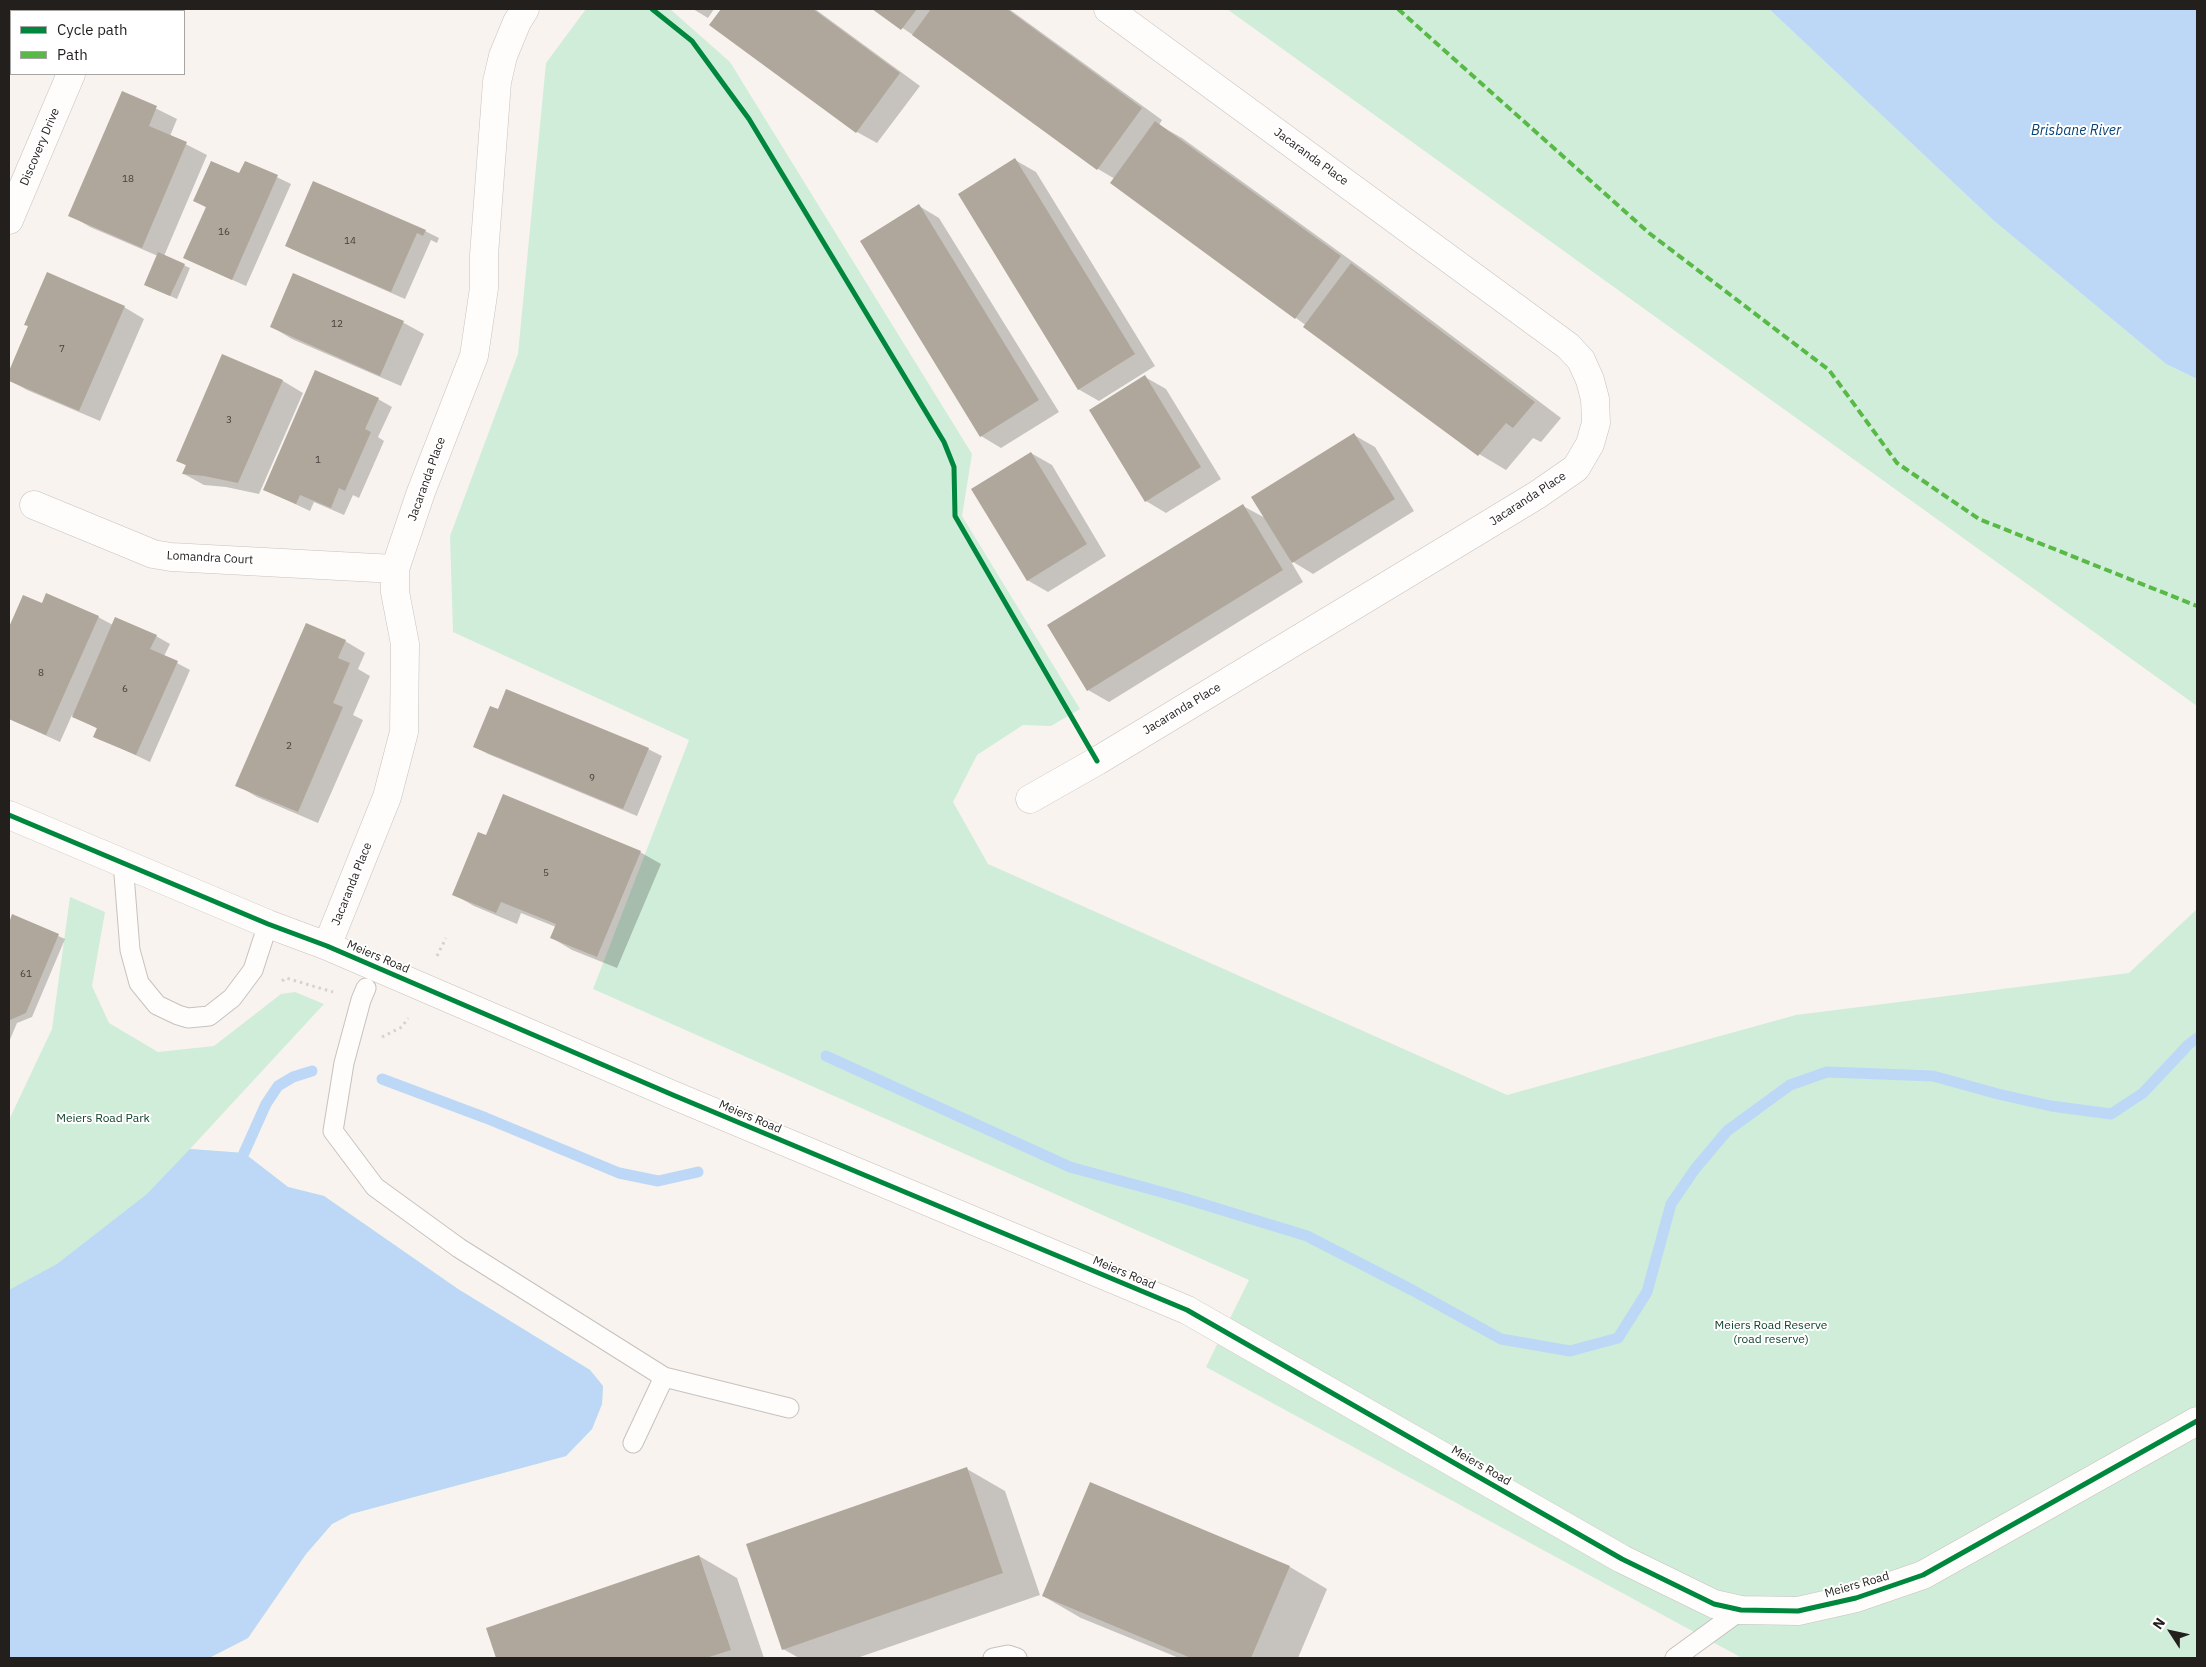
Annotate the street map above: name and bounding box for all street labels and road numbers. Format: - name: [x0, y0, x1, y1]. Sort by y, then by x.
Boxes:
- street label: Discovery Drive: [17, 106, 63, 188]
- street label: Jacaranda Place: [1271, 125, 1351, 189]
- street label: Jacaranda Place: [405, 435, 449, 523]
- street label: Jacaranda Place: [1487, 469, 1569, 529]
- street label: Lomandra Court: [166, 549, 254, 567]
- street label: Jacaranda Place: [1140, 680, 1224, 738]
- street label: Jacaranda Place: [329, 840, 375, 928]
- street label: Meiers Road: [345, 937, 411, 977]
- street label: Meiers Road: [717, 1097, 783, 1137]
- street label: Meiers Road: [1091, 1253, 1157, 1293]
- street label: Meiers Road: [1449, 1443, 1513, 1489]
- street label: Meiers Road: [1823, 1569, 1891, 1601]

